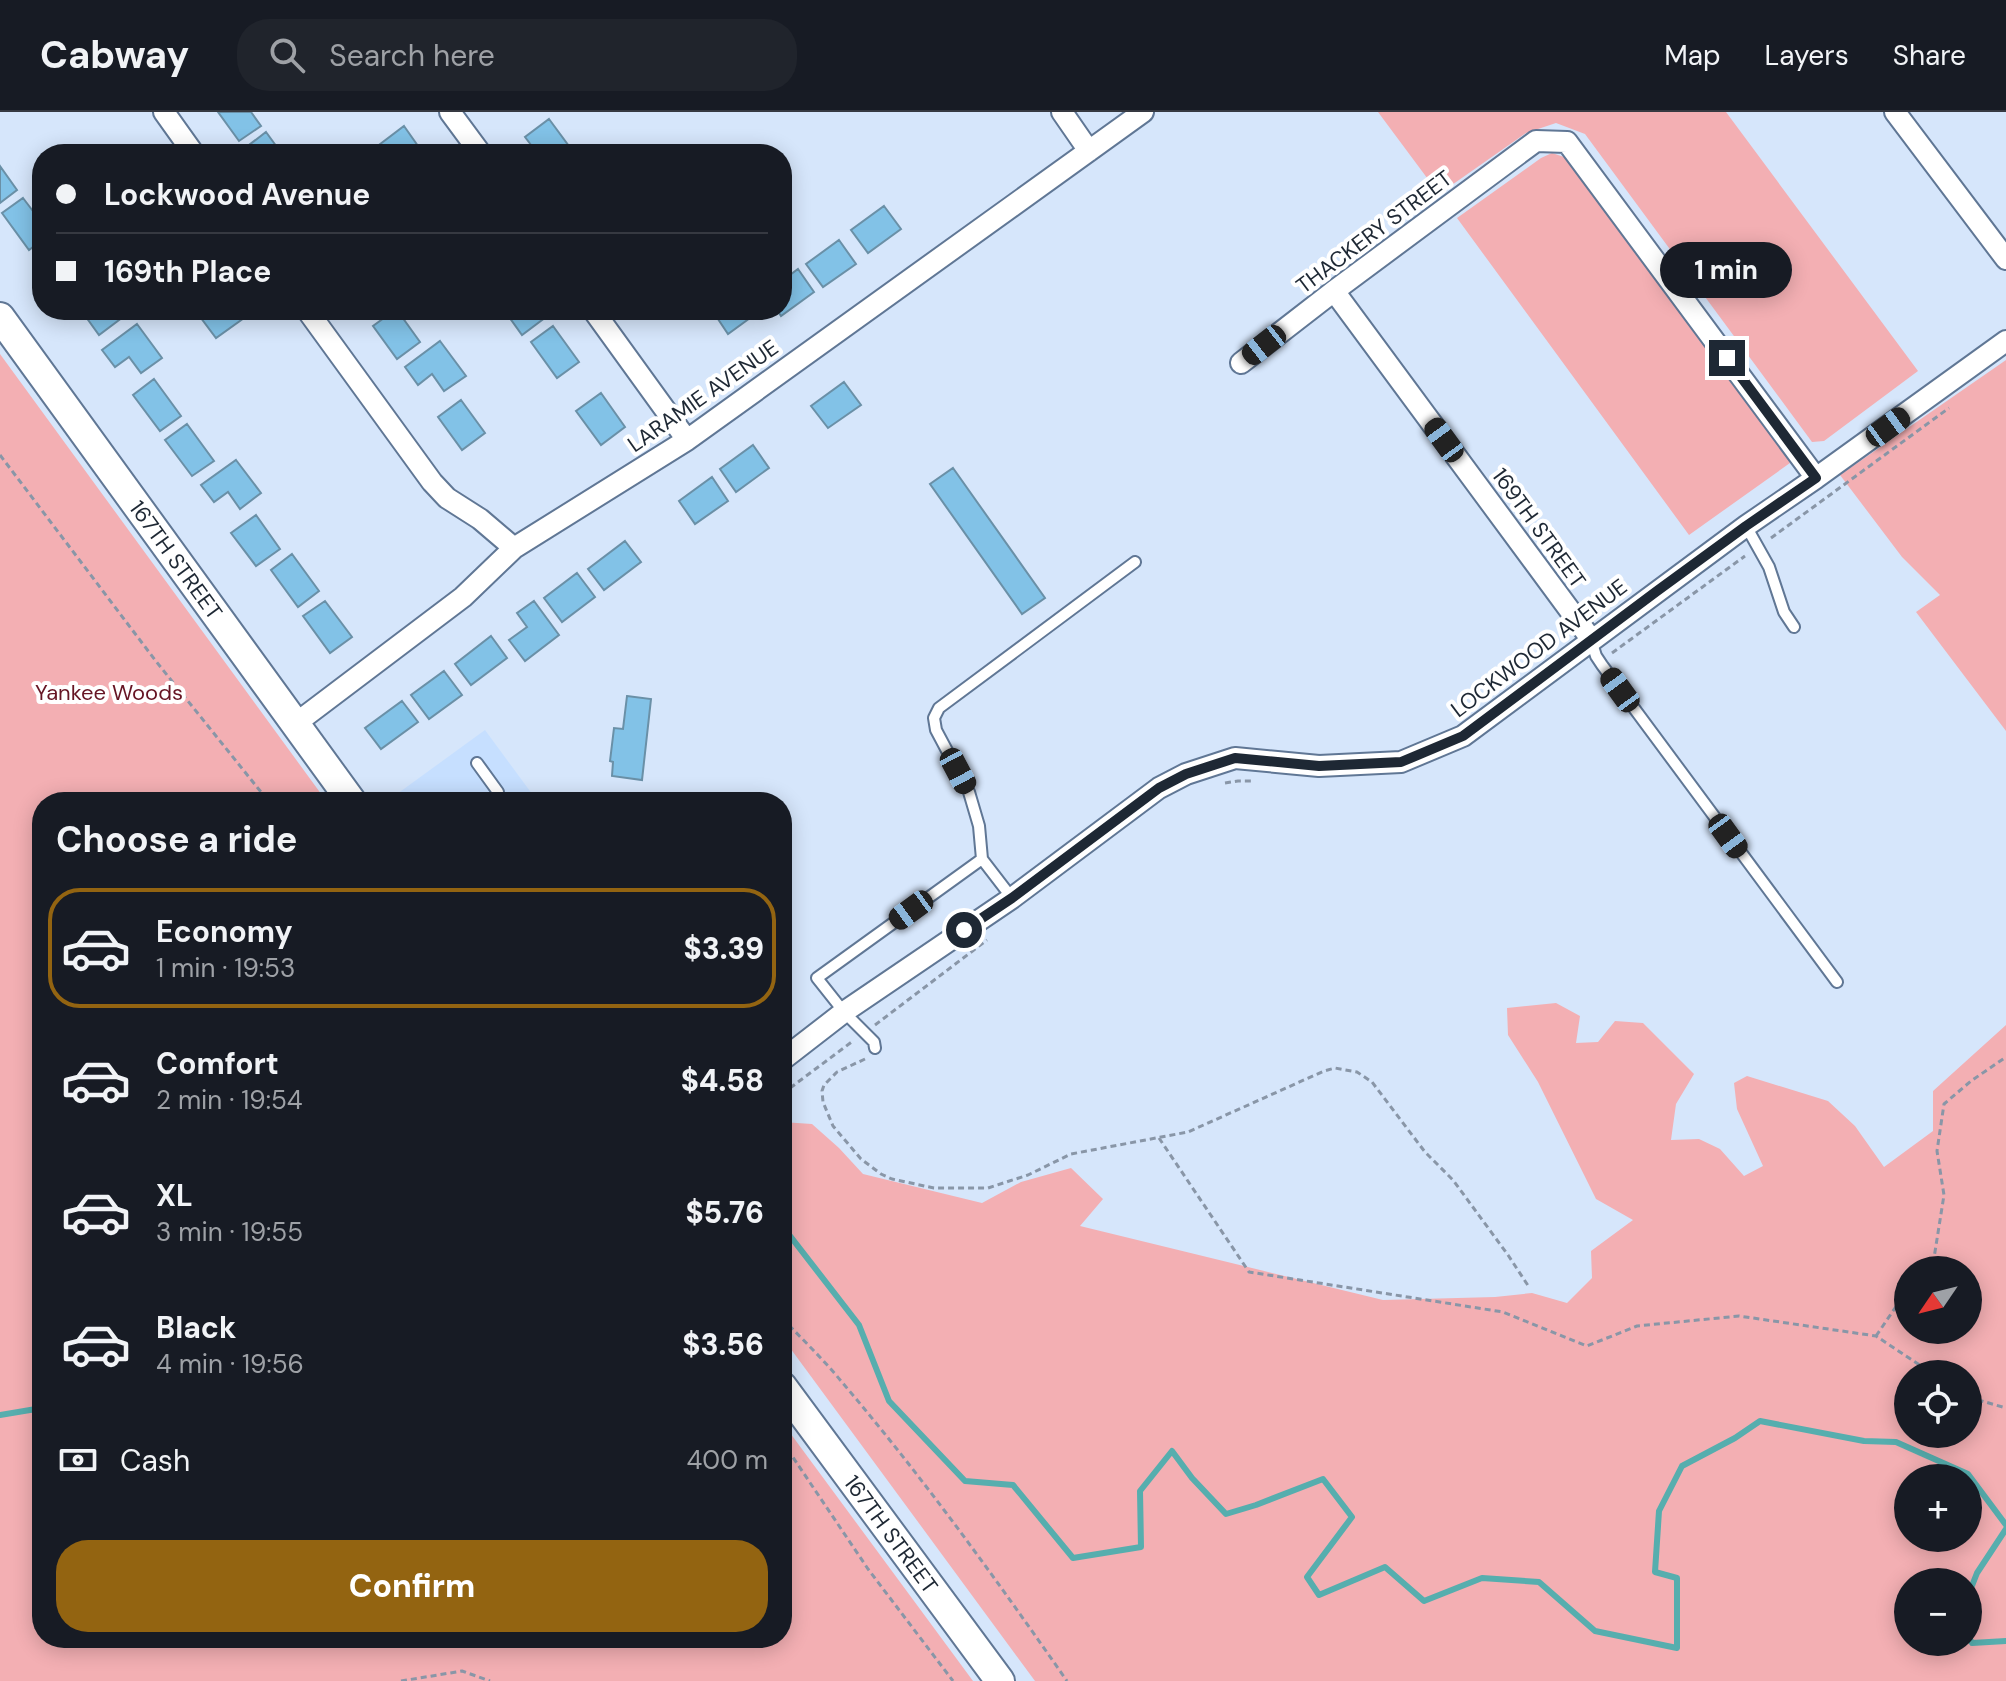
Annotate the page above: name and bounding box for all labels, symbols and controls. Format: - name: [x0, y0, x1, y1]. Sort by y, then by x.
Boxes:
- search box: [237, 19, 797, 91]
- text: Cabway: [40, 30, 189, 80]
- icon: search: [265, 33, 309, 77]
- text: Search here: [329, 36, 495, 75]
- text: Map: [1664, 37, 1721, 74]
- text: Layers: [1765, 37, 1849, 74]
- text: Share: [1893, 37, 1966, 74]
- street label: THACKERY STREET: [1290, 164, 1458, 300]
- text: Lockwood Avenue: [104, 175, 370, 214]
- callout: 1 min: [1661, 242, 1793, 298]
- text: 169th Place: [104, 252, 271, 291]
- text: 1 min: [1694, 253, 1758, 287]
- car: [1238, 321, 1290, 369]
- street label: LARAMIE AVENUE: [622, 333, 784, 459]
- route end: [1709, 340, 1745, 376]
- car: [1862, 403, 1914, 451]
- car: [1420, 414, 1468, 466]
- street label: 169TH STREET: [1486, 462, 1592, 594]
- street label: 167TH STREET: [123, 495, 229, 625]
- street label: LOCKWOOD AVENUE: [1445, 572, 1633, 724]
- car: [1596, 664, 1644, 716]
- park label: Yankee Woods: [35, 678, 183, 707]
- car: [936, 744, 980, 798]
- car: [1704, 810, 1752, 862]
- text: Choose a ride: [56, 816, 297, 863]
- car: [885, 886, 937, 934]
- icon: car: [60, 912, 132, 984]
- text: Economy: [156, 912, 293, 951]
- route start: [946, 912, 982, 948]
- text: $3.39: [683, 929, 764, 968]
- text: 1 min · 19:53: [156, 951, 295, 985]
- icon: car: [60, 1044, 132, 1116]
- text: Comfort: [156, 1044, 279, 1083]
- text: $4.58: [681, 1061, 764, 1100]
- text: 2 min · 19:54: [156, 1083, 303, 1117]
- icon: car: [60, 1176, 132, 1248]
- text: XL: [156, 1176, 193, 1215]
- text: $5.76: [685, 1193, 764, 1232]
- text: 3 min · 19:55: [156, 1215, 303, 1249]
- north arrow: [1894, 1256, 1982, 1344]
- map controls: [1894, 1256, 1982, 1656]
- icon: car: [60, 1308, 132, 1380]
- text: Black: [156, 1308, 236, 1347]
- text: $3.56: [682, 1325, 764, 1364]
- text: 4 min · 19:56: [156, 1347, 304, 1381]
- button: locate: [1894, 1360, 1982, 1448]
- icon: cash: [56, 1438, 100, 1482]
- text: Cash: [120, 1441, 190, 1480]
- text: 400 m: [687, 1443, 768, 1477]
- button: +: [1894, 1464, 1982, 1552]
- street label: 167TH STREET: [838, 1469, 945, 1599]
- button: Confirm: [56, 1540, 768, 1632]
- button: −: [1894, 1568, 1982, 1656]

